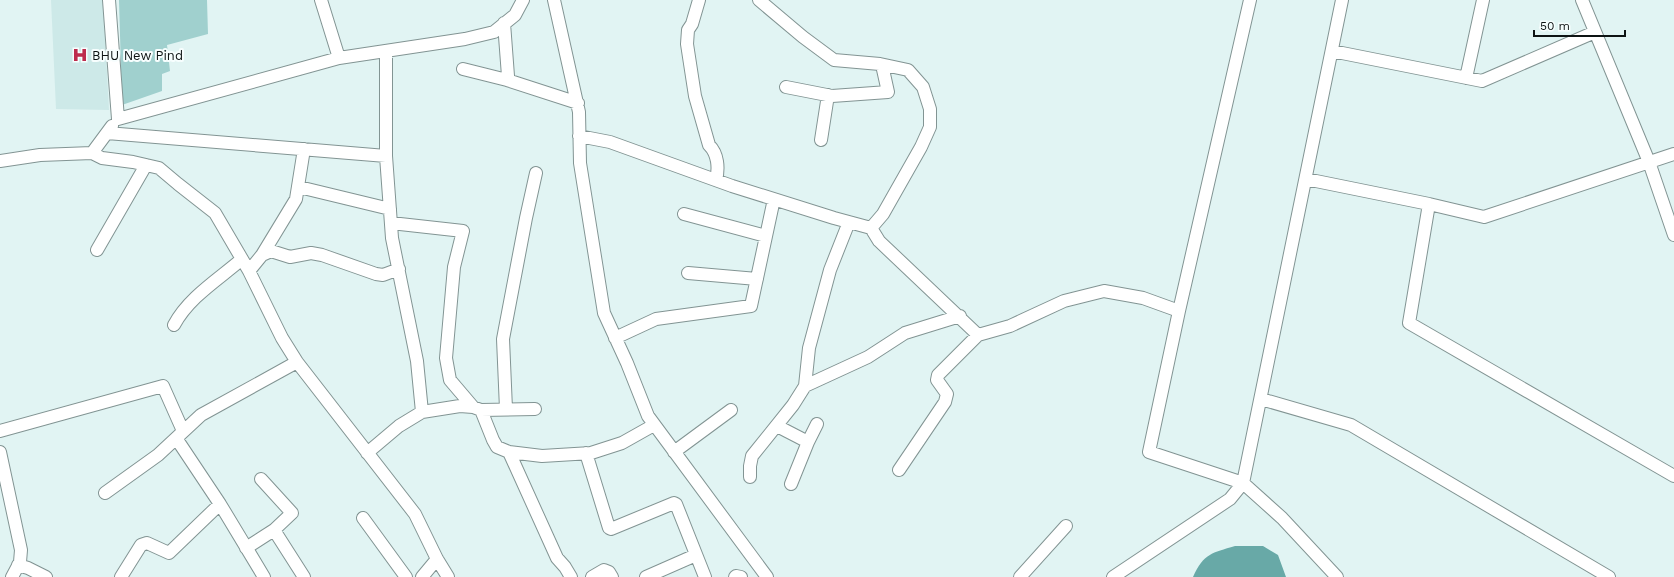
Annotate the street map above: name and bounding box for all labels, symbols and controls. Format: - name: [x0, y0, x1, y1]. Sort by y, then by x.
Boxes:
- scale bar: [1534, 12, 1625, 38]
- text: 50 m: [1540, 19, 1570, 33]
- hospital icon: BHU New Pind: [71, 46, 89, 64]
- place label: BHU New Pind: [92, 48, 183, 63]

